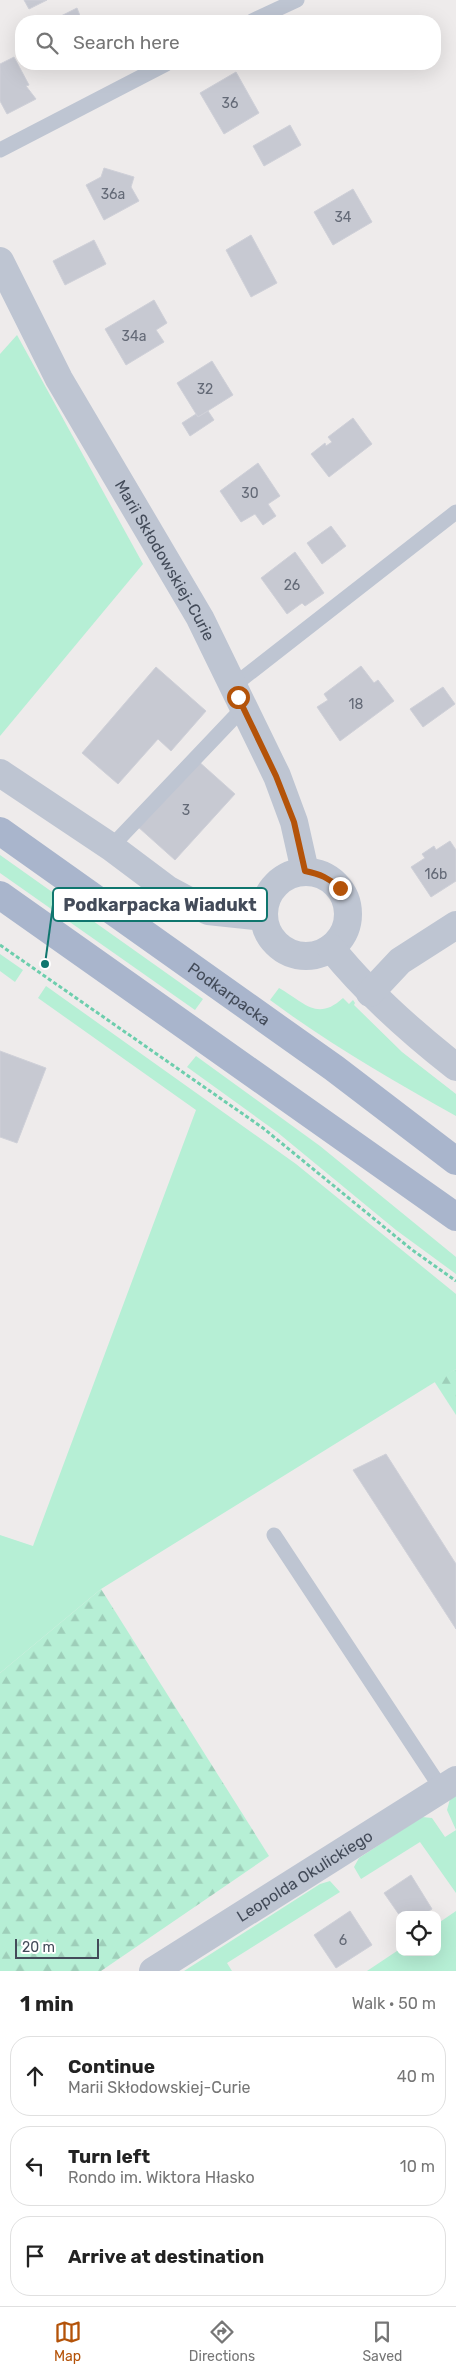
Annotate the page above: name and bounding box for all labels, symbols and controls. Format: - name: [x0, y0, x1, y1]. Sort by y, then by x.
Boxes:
- search box: [15, 15, 441, 70]
- icon: search: [33, 29, 61, 57]
- text: Search here: [73, 31, 180, 54]
- house number: 36: [222, 95, 238, 112]
- house number: 36a: [101, 186, 125, 203]
- house number: 34: [334, 209, 352, 226]
- house number: 34a: [122, 328, 146, 345]
- house number: 32: [197, 381, 213, 398]
- street label: Marii Skłodowskiej-Curie: [111, 477, 219, 644]
- house number: 30: [241, 485, 259, 502]
- house number: 26: [284, 577, 300, 594]
- route start: [227, 686, 250, 709]
- house number: 18: [349, 696, 364, 713]
- house number: 3: [182, 802, 190, 819]
- house number: 16b: [425, 866, 447, 883]
- route end: [329, 877, 352, 900]
- callout: Podkarpacka Wiadukt: [53, 888, 267, 921]
- text: Podkarpacka Wiadukt: [63, 894, 257, 916]
- street label: Podkarpacka: [184, 958, 274, 1030]
- street label: Leopolda Okulickiego: [233, 1826, 376, 1926]
- map controls: [396, 1911, 441, 1956]
- button: locate: [396, 1911, 441, 1956]
- house number: 6: [339, 1932, 347, 1949]
- scale bar: [15, 1936, 99, 1959]
- text: 20 m: [22, 1939, 55, 1956]
- text: 1 min: [20, 1991, 74, 2016]
- text: Walk · 50 m: [352, 1994, 436, 2013]
- text: Continue: [68, 2055, 155, 2078]
- icon: ahead: [21, 2062, 49, 2090]
- text: 40 m: [397, 2067, 435, 2086]
- text: Marii Skłodowskiej-Curie: [68, 2078, 250, 2097]
- text: Turn left: [68, 2145, 150, 2168]
- icon: left: [21, 2152, 49, 2180]
- text: 10 m: [400, 2157, 435, 2176]
- text: Rondo im. Wiktora Hłasko: [68, 2168, 255, 2187]
- icon: arrive: [21, 2242, 49, 2270]
- text: Arrive at destination: [68, 2245, 264, 2268]
- tab: Map: [54, 2318, 82, 2365]
- tab: Directions: [189, 2318, 255, 2365]
- tab: Saved: [362, 2318, 402, 2365]

